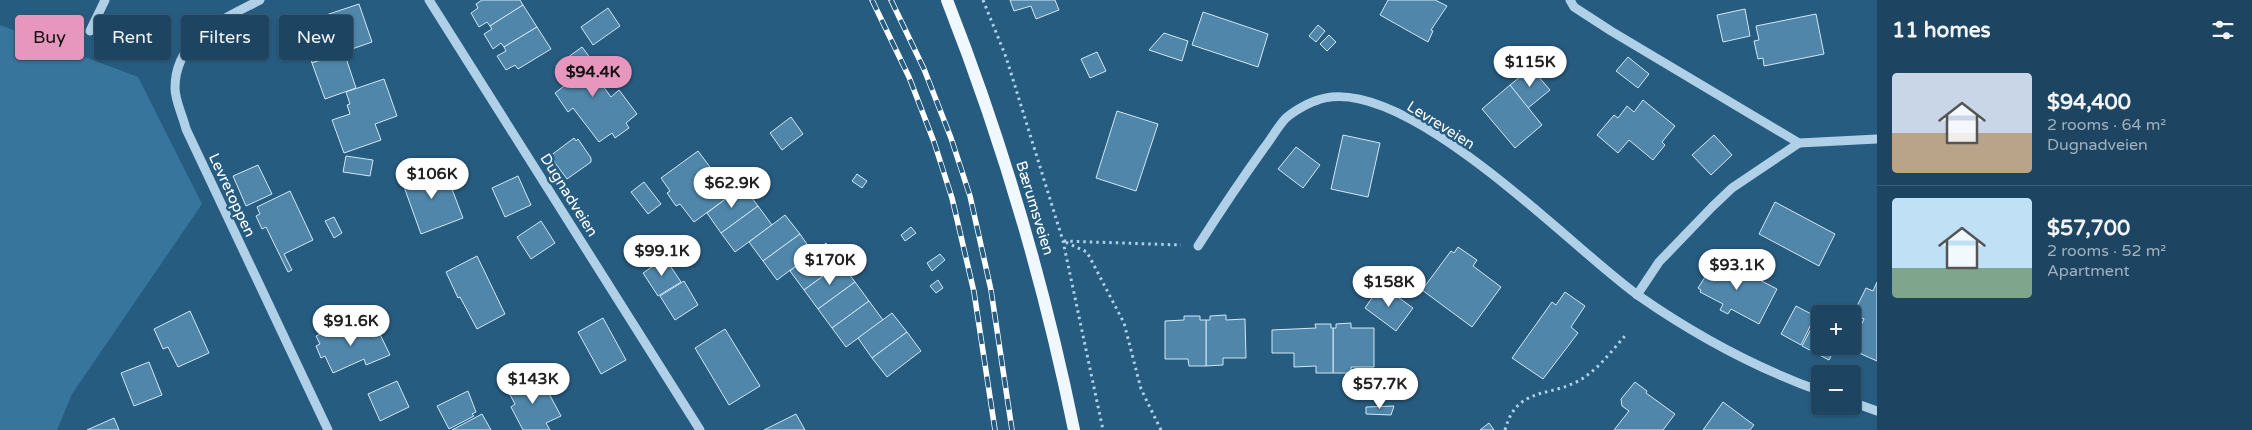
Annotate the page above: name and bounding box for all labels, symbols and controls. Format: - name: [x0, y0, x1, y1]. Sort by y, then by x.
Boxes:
- chip: Buy: [15, 15, 84, 60]
- chip: Rent: [94, 15, 171, 60]
- chip: Filters: [181, 15, 269, 60]
- chip: New: [279, 15, 353, 60]
- icon: filters: [2209, 16, 2237, 44]
- text: 11 homes: [1892, 18, 1991, 43]
- pin: $115K: [1495, 46, 1565, 88]
- text: $115K: [1505, 52, 1555, 72]
- pin: $94.4K: [552, 56, 634, 98]
- text: $94.4K: [566, 62, 620, 82]
- text: $94,400: [2047, 90, 2131, 115]
- icon: home: [1932, 93, 1992, 153]
- street label: Levreveien: [1404, 97, 1478, 153]
- text: 2 rooms · 64 m²: [2047, 115, 2166, 135]
- text: Dugnadveien: [2047, 135, 2148, 155]
- street label: Levretoppen: [205, 150, 259, 240]
- street label: Dugnadveien: [536, 150, 602, 240]
- pin: $106K: [397, 158, 467, 200]
- street label: Bærumsveien: [1012, 159, 1058, 257]
- text: $106K: [407, 164, 457, 184]
- pin: $62.9K: [691, 166, 773, 209]
- text: $62.9K: [705, 173, 759, 193]
- text: $57,700: [2047, 216, 2130, 241]
- icon: home: [1932, 218, 1992, 278]
- pin: $99.1K: [621, 234, 703, 277]
- text: $99.1K: [635, 241, 689, 261]
- text: 2 rooms · 52 m²: [2047, 241, 2166, 261]
- pin: $170K: [795, 244, 865, 286]
- pin: $93.1K: [1696, 248, 1778, 291]
- text: $170K: [805, 250, 855, 270]
- text: $93.1K: [1710, 255, 1764, 275]
- text: Apartment: [2047, 261, 2130, 281]
- pin: $158K: [1354, 266, 1424, 308]
- text: $158K: [1364, 272, 1414, 292]
- pin: $91.6K: [310, 304, 392, 347]
- map controls: [1811, 305, 1861, 415]
- button: +: [1811, 305, 1861, 355]
- text: $91.6K: [324, 311, 378, 331]
- pin: $143K: [498, 362, 568, 405]
- button: −: [1811, 365, 1861, 415]
- pin: $57.7K: [1339, 368, 1421, 410]
- text: $143K: [508, 369, 558, 389]
- text: $57.7K: [1353, 374, 1407, 394]

